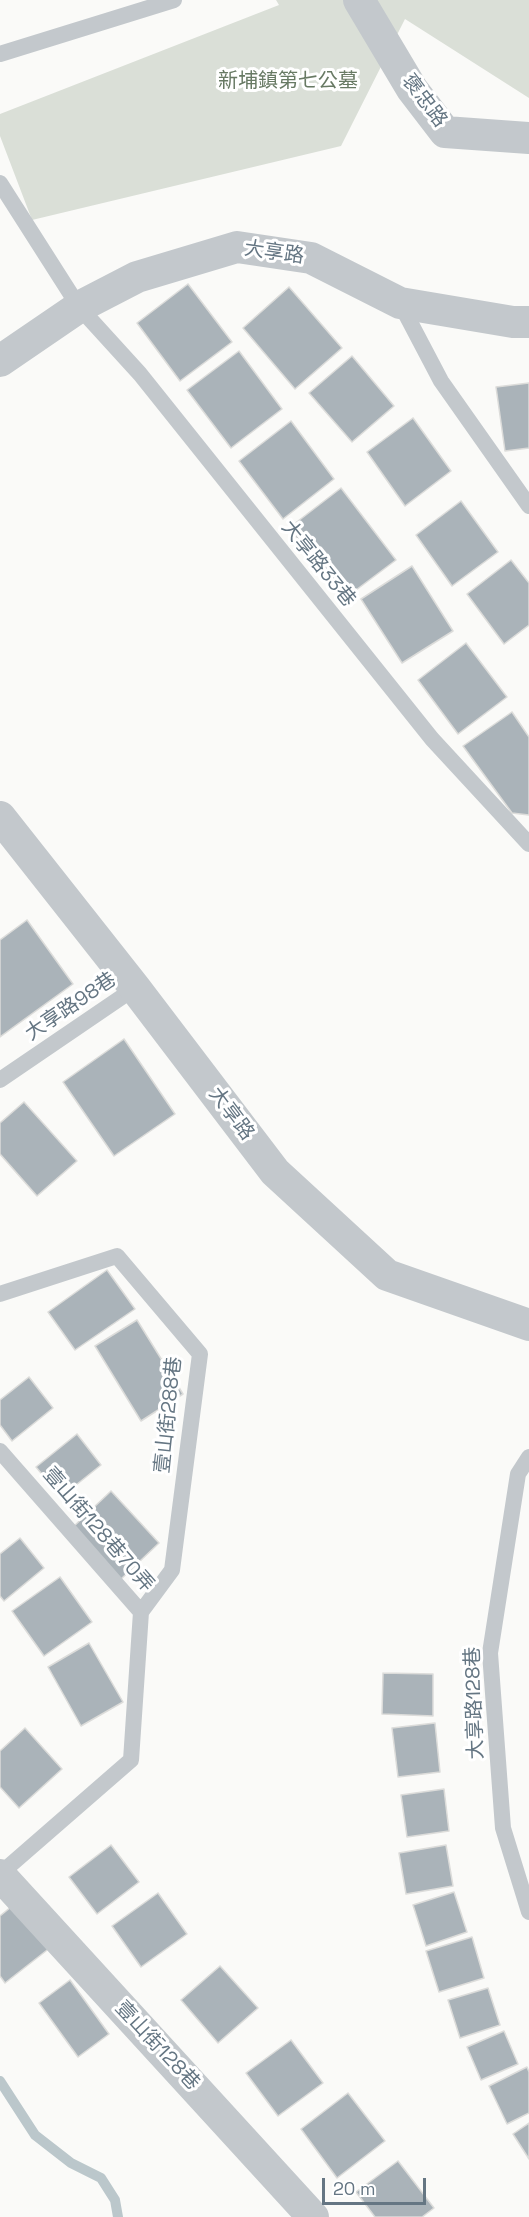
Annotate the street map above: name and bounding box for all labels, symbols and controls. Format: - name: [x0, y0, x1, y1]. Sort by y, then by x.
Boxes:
- park label: 新埔鎮第七公墓: [218, 70, 358, 94]
- street label: 褒忠路: [396, 70, 452, 132]
- street label: 大享路: [243, 237, 305, 269]
- street label: 大享路33巷: [276, 516, 360, 612]
- street label: 大享路98巷: [21, 968, 121, 1046]
- street label: 大享路: [203, 1083, 259, 1145]
- street label: 壹山街288巷: [151, 1356, 187, 1474]
- street label: 壹山街128巷70弄: [37, 1463, 159, 1597]
- street label: 大享路128巷: [461, 1646, 489, 1760]
- street label: 壹山街128巷: [110, 1997, 204, 2095]
- scale bar: [325, 2166, 428, 2204]
- text: 20 m: [333, 2177, 376, 2200]

